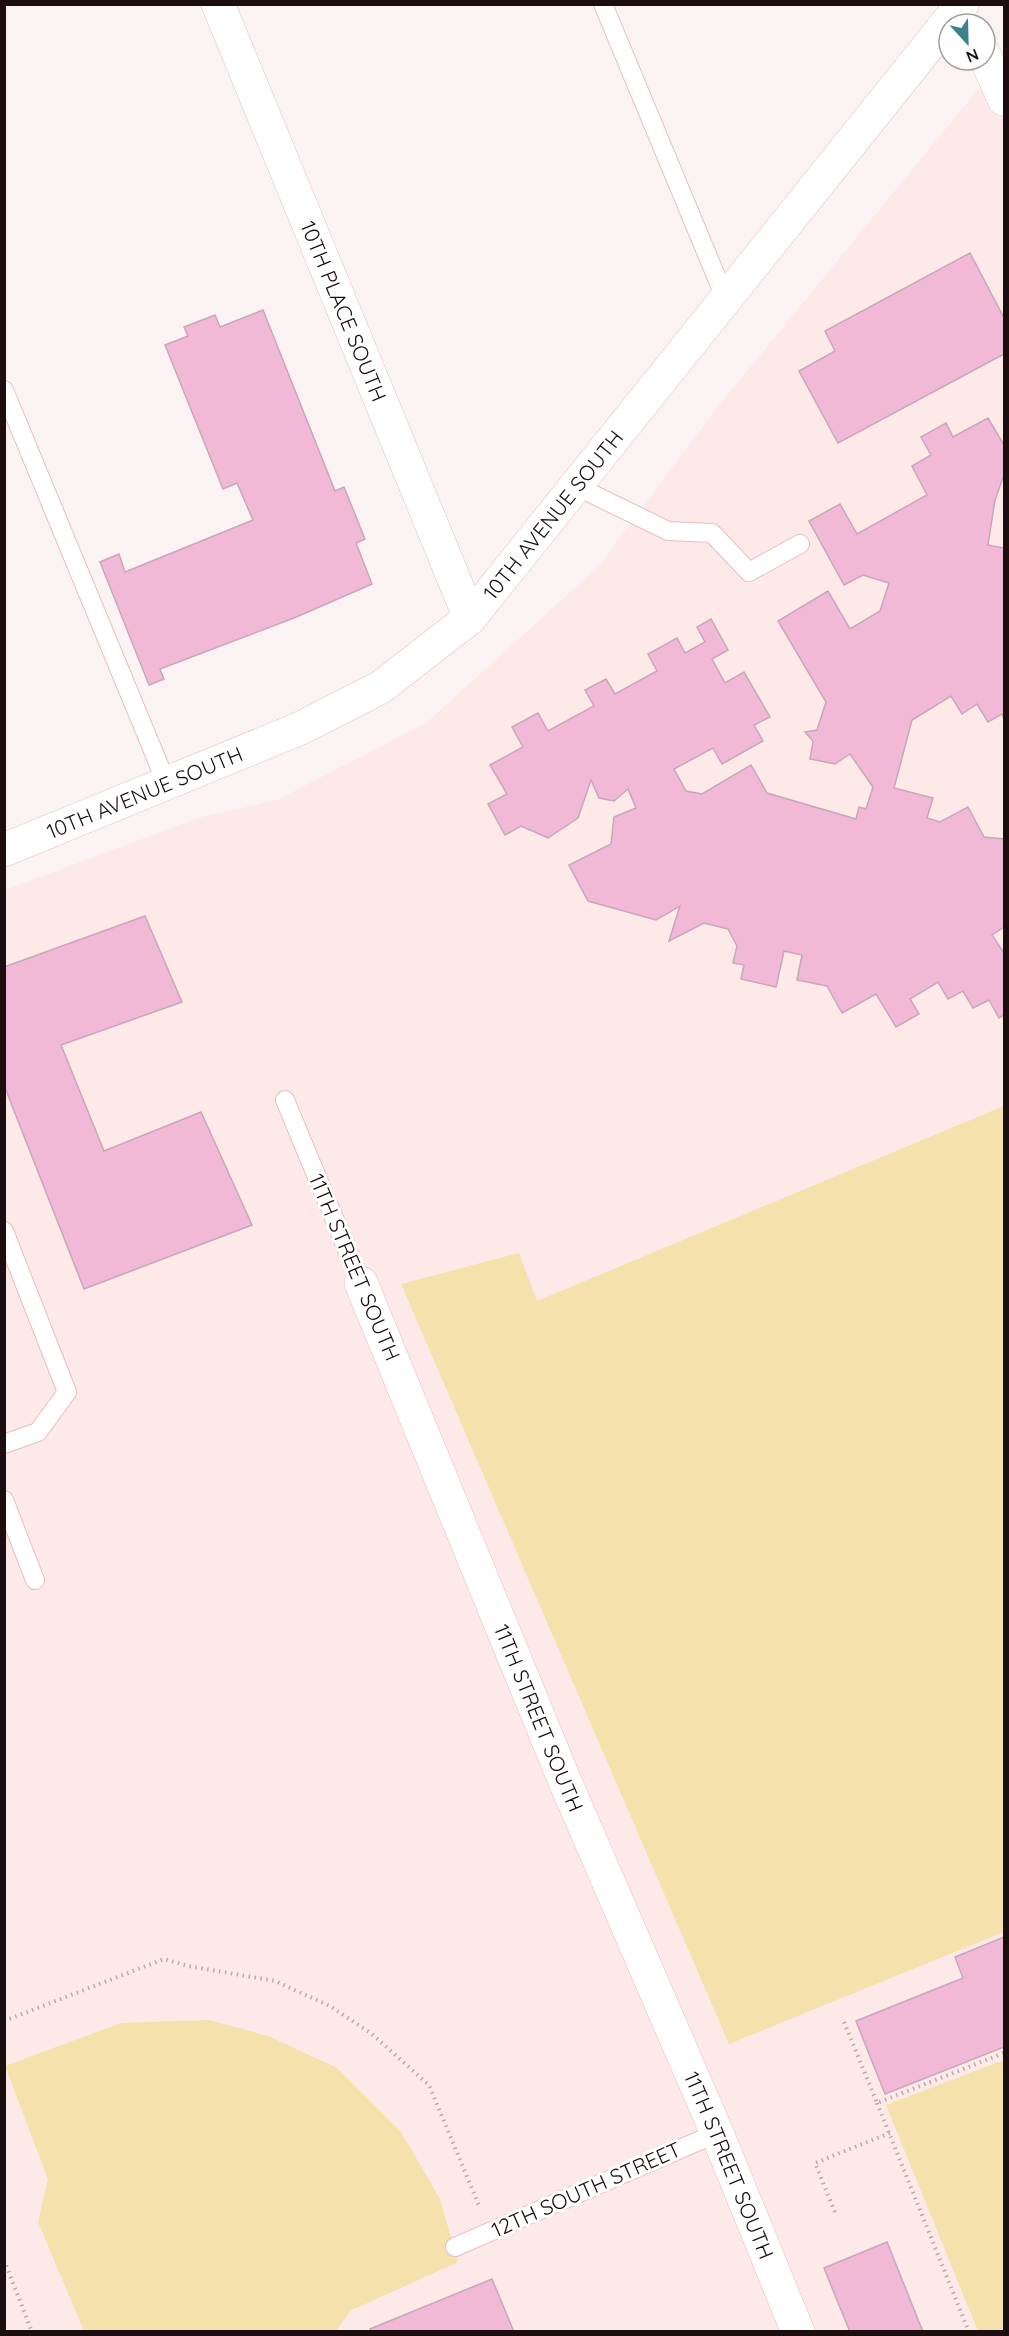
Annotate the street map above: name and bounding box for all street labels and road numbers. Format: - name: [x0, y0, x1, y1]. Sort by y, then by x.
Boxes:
- street label: 10TH PLACE SOUTH: [295, 217, 393, 405]
- street label: 10TH AVENUE SOUTH: [477, 425, 628, 605]
- street label: 10TH AVENUE SOUTH: [43, 740, 246, 844]
- street label: 11TH STREET SOUTH: [304, 1170, 406, 1364]
- street label: 11TH STREET SOUTH: [489, 1620, 590, 1816]
- street label: 11TH STREET SOUTH: [679, 2067, 780, 2263]
- street label: 12TH SOUTH STREET: [487, 2136, 685, 2242]

